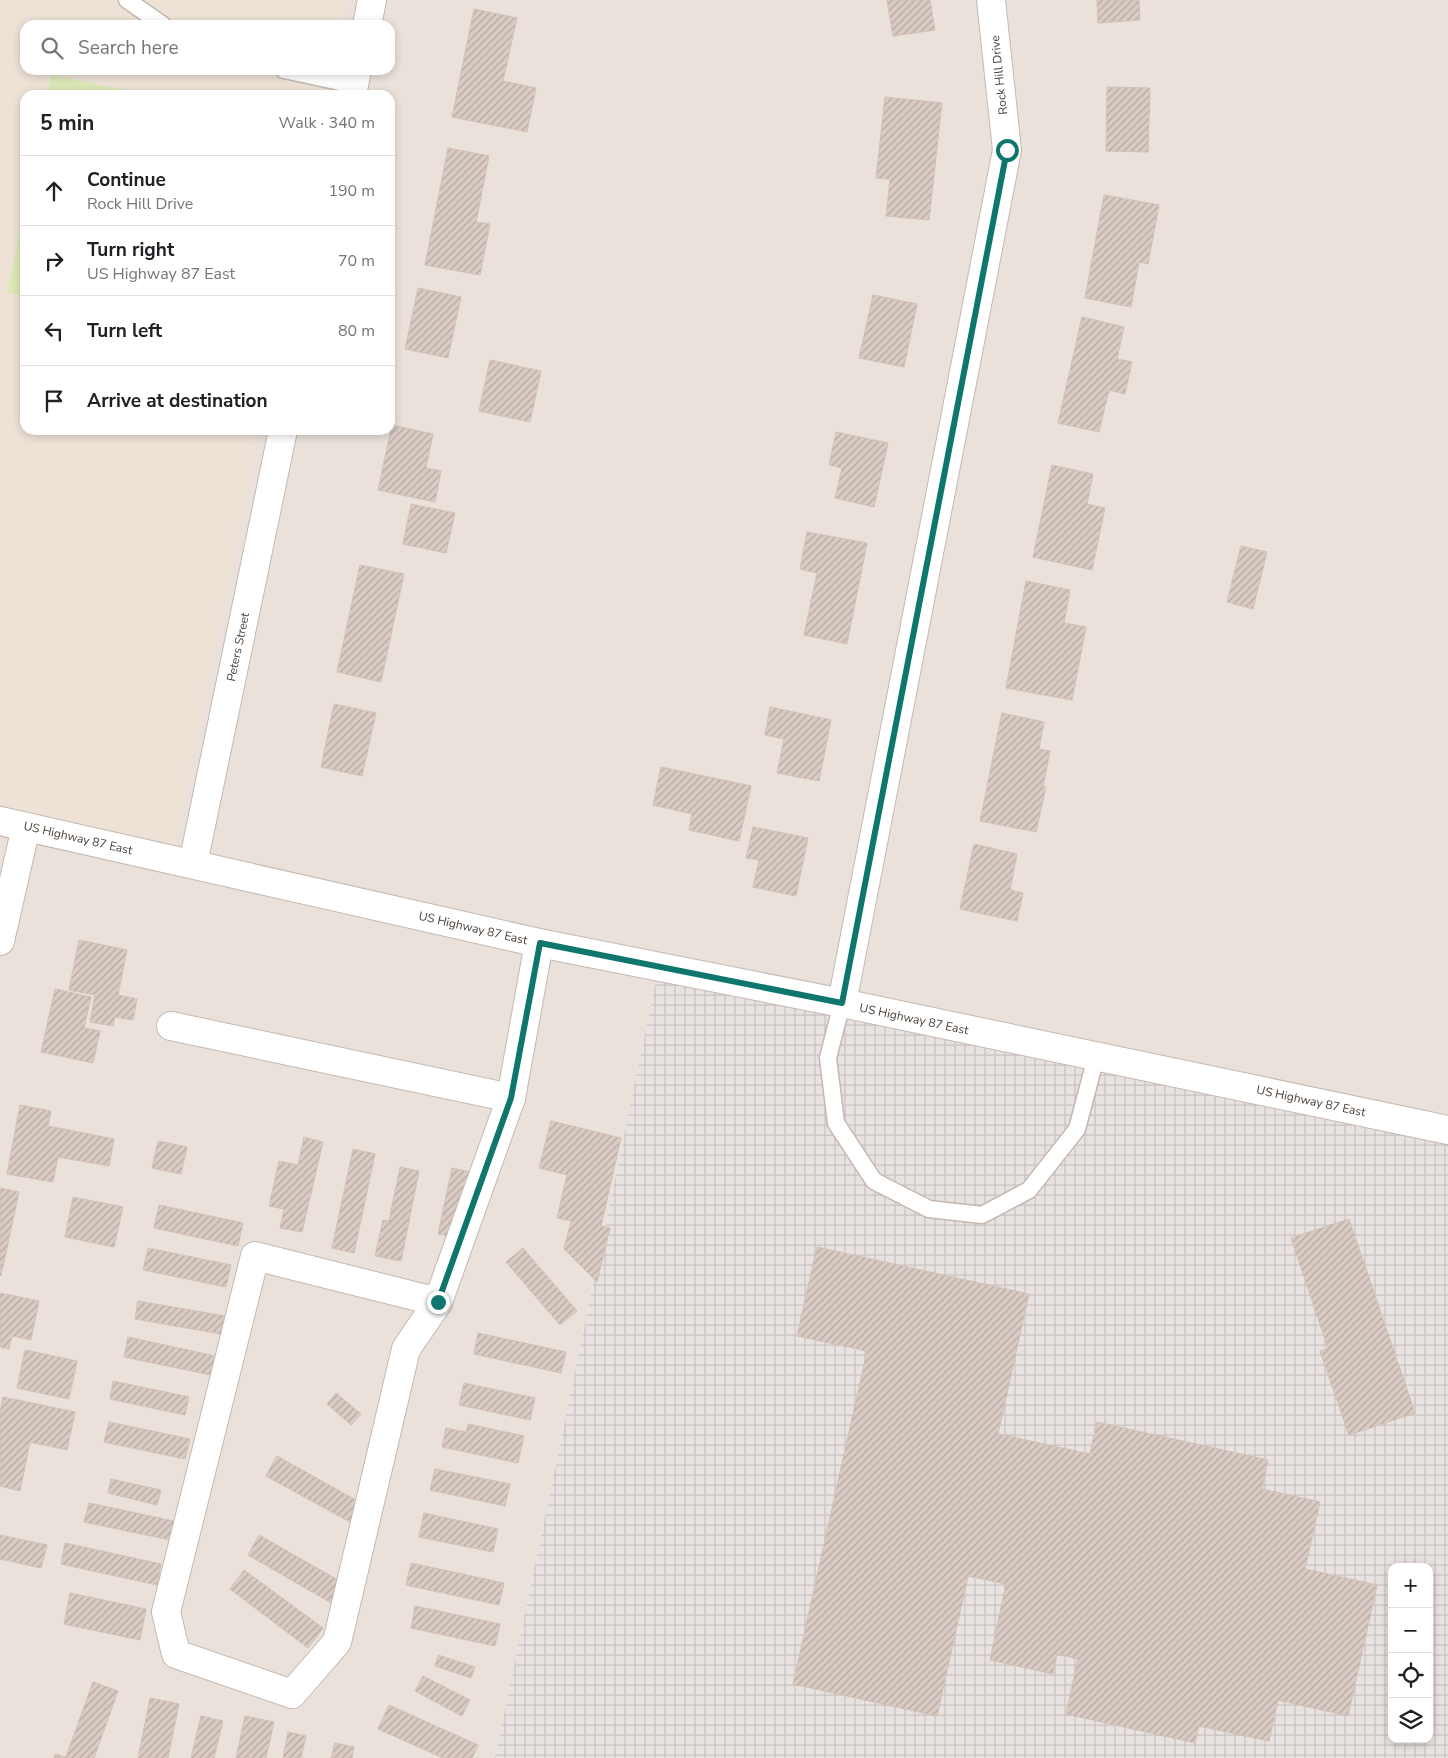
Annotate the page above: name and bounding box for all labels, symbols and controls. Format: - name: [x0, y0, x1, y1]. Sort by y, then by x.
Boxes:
- search box: [20, 20, 395, 75]
- icon: search: [38, 34, 66, 62]
- street label: Rock Hill Drive: [987, 34, 1011, 116]
- text: Search here: [78, 35, 179, 61]
- text: 5 min: [40, 109, 94, 137]
- text: Walk · 340 m: [279, 112, 375, 134]
- route start: [996, 139, 1019, 162]
- text: Continue: [87, 167, 166, 193]
- icon: ahead: [40, 177, 68, 205]
- text: 190 m: [328, 180, 375, 202]
- text: Rock Hill Drive: [87, 193, 193, 215]
- text: Turn right: [87, 237, 174, 263]
- icon: right: [40, 247, 68, 275]
- text: 70 m: [338, 250, 375, 272]
- text: US Highway 87 East: [87, 263, 235, 285]
- icon: left: [40, 317, 68, 345]
- text: Turn left: [87, 318, 162, 344]
- text: 80 m: [338, 320, 375, 342]
- icon: arrive: [40, 387, 68, 415]
- text: Arrive at destination: [87, 388, 268, 414]
- street label: Peters Street: [223, 610, 253, 683]
- street label: US Highway 87 East: [22, 818, 135, 858]
- street label: US Highway 87 East: [417, 908, 530, 948]
- street label: US Highway 87 East: [858, 1000, 971, 1039]
- street label: US Highway 87 East: [1255, 1082, 1368, 1121]
- route end: [427, 1291, 450, 1314]
- map controls: [1388, 1563, 1433, 1743]
- button: +: [1388, 1563, 1433, 1608]
- button: −: [1388, 1608, 1433, 1653]
- button: locate: [1388, 1653, 1433, 1698]
- button: layers: [1388, 1698, 1433, 1743]

